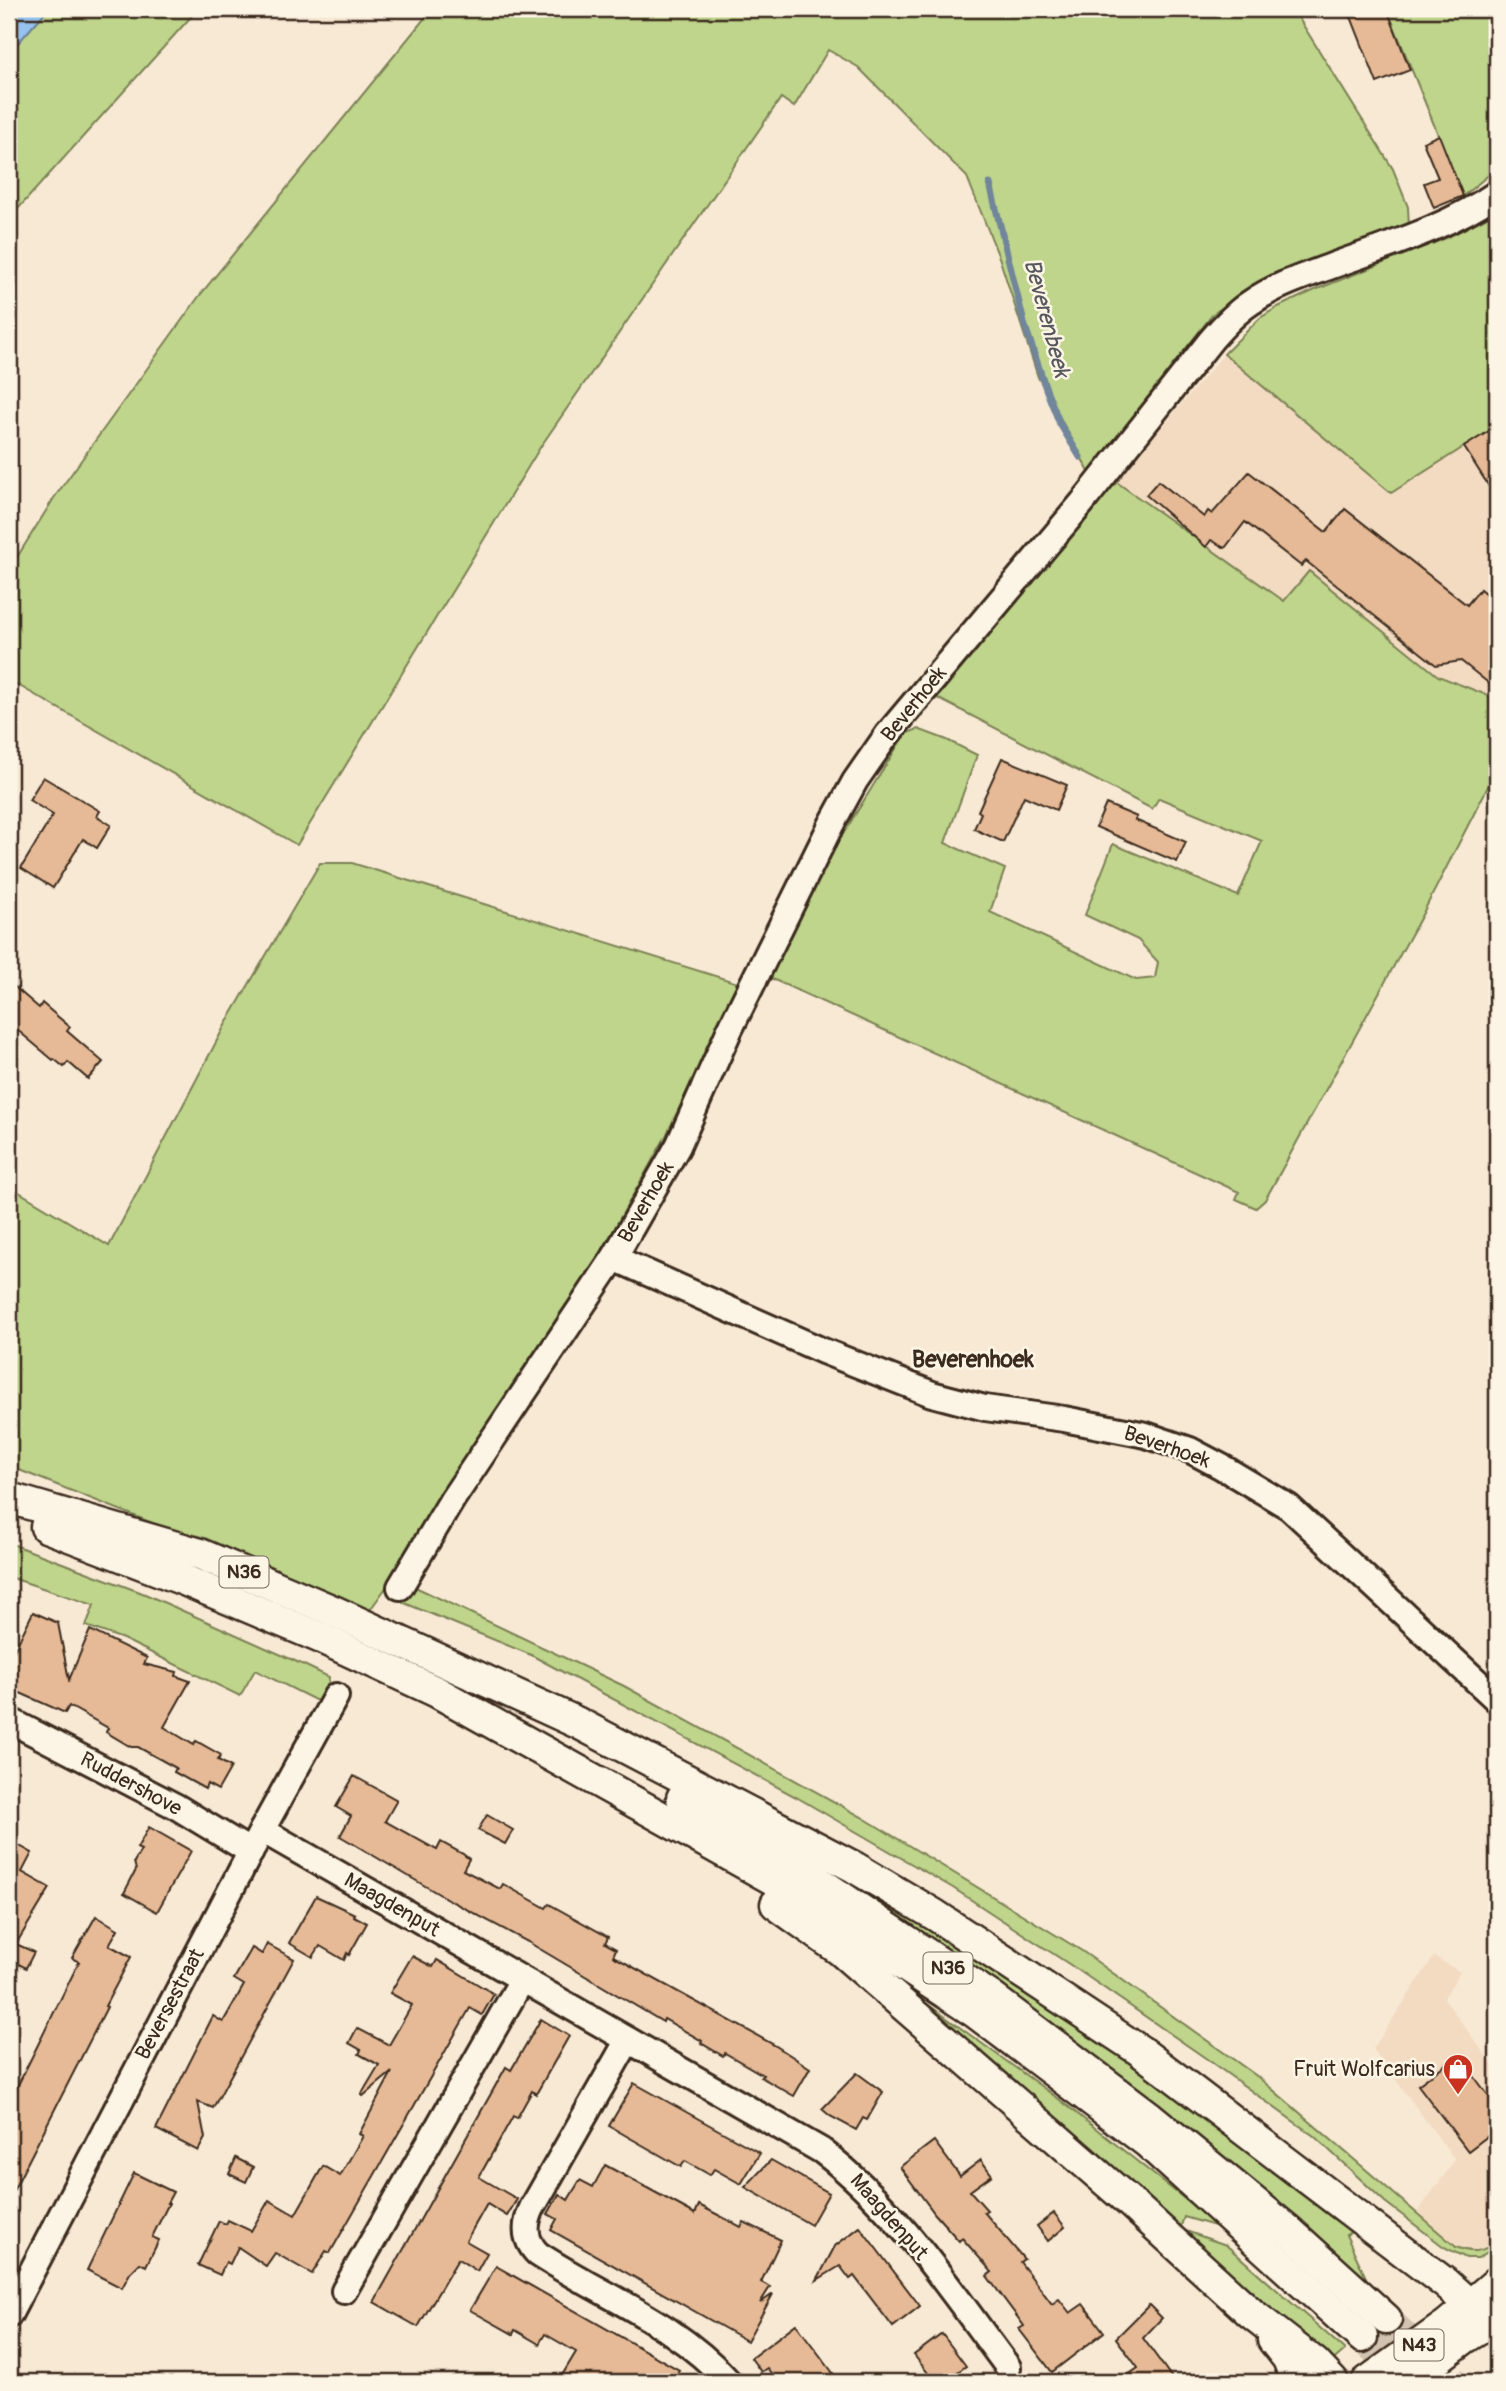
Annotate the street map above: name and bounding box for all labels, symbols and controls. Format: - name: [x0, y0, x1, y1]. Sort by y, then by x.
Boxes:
- water label: Beverenbeek: [1017, 256, 1077, 383]
- street label: Beverhoek: [875, 660, 953, 747]
- street label: Beverhoek: [612, 1156, 680, 1248]
- district label: Beverenhoek: [912, 1345, 1034, 1374]
- street label: Beverhoek: [1120, 1420, 1214, 1474]
- road number: N36: [219, 1556, 268, 1588]
- street label: Ruddershove: [75, 1746, 187, 1822]
- street label: Maagdenput: [339, 1867, 445, 1944]
- street label: Beversestraat: [129, 1943, 211, 2064]
- road number: N36: [923, 1952, 972, 1984]
- shop icon: Fruit Wolfcarius: [1441, 2052, 1475, 2096]
- place label: Fruit Wolfcarius: [1293, 2056, 1436, 2083]
- street label: Maagdenput: [844, 2168, 934, 2266]
- road number: N43: [1394, 2330, 1444, 2360]

